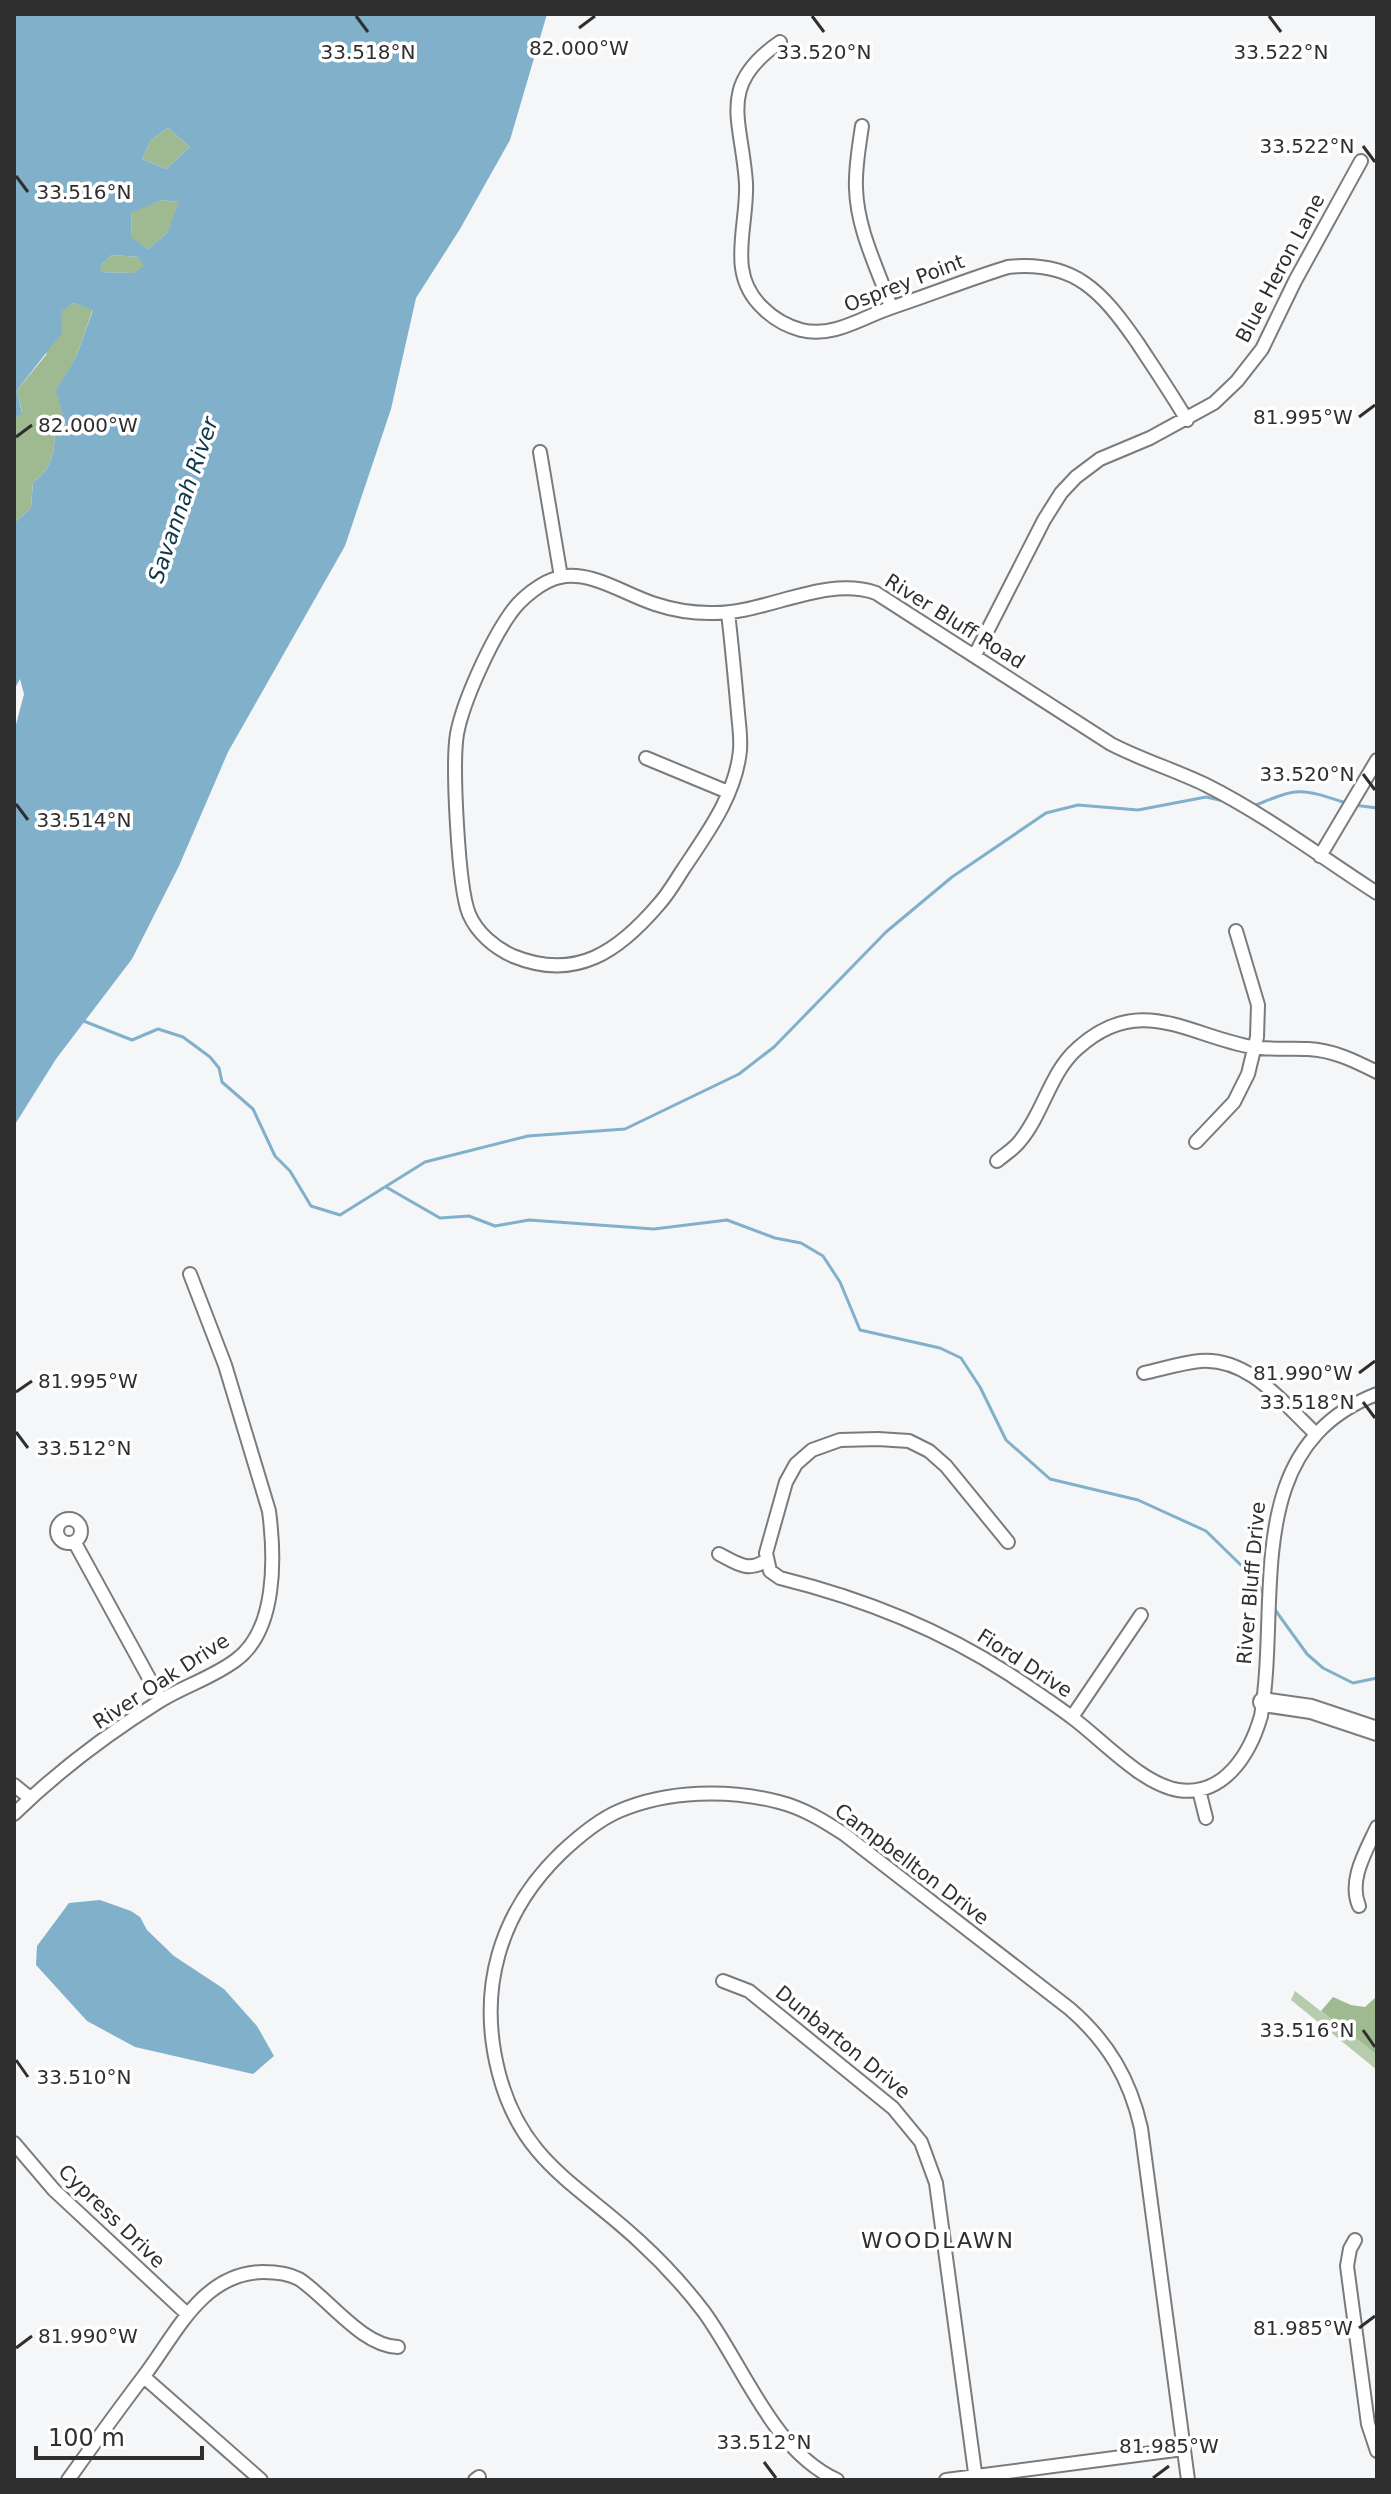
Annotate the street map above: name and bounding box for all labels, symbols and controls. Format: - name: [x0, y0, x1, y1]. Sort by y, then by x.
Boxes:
- text: 82.000°W: [529, 36, 629, 60]
- text: 33.518°N: [321, 40, 415, 64]
- text: 33.520°N: [777, 40, 871, 64]
- text: 33.522°N: [1234, 40, 1328, 64]
- text: 33.522°N: [1260, 134, 1354, 158]
- text: 33.516°N: [37, 180, 131, 204]
- street label: Blue Heron Lane: [1231, 189, 1329, 347]
- street label: Osprey Point: [841, 249, 968, 317]
- text: 81.995°W: [1253, 405, 1353, 429]
- water label: Savannah River: [143, 412, 224, 586]
- text: 82.000°W: [38, 413, 138, 437]
- street label: River Bluff Road: [881, 568, 1029, 674]
- text: 33.520°N: [1260, 762, 1354, 786]
- text: 33.514°N: [37, 808, 131, 832]
- text: 81.990°W: [1253, 1361, 1353, 1385]
- text: 81.995°W: [38, 1369, 138, 1393]
- text: 33.518°N: [1260, 1390, 1354, 1414]
- text: 33.512°N: [37, 1436, 131, 1460]
- street label: River Bluff Drive: [1232, 1500, 1270, 1666]
- street label: Fiord Drive: [973, 1623, 1077, 1703]
- street label: River Oak Drive: [88, 1628, 234, 1734]
- street label: Campbellton Drive: [830, 1798, 994, 1930]
- street label: Dunbarton Drive: [771, 1980, 915, 2104]
- text: 33.516°N: [1260, 2018, 1354, 2042]
- text: 33.510°N: [37, 2065, 131, 2089]
- street label: Cypress Drive: [54, 2159, 170, 2273]
- district label: WOODLAWN: [861, 2228, 1015, 2253]
- text: 81.985°W: [1253, 2316, 1353, 2340]
- text: 81.990°W: [38, 2324, 138, 2348]
- scale bar: [36, 2410, 202, 2460]
- text: 100 m: [48, 2424, 125, 2452]
- text: 33.512°N: [717, 2430, 811, 2454]
- text: 81.985°W: [1119, 2434, 1219, 2458]

